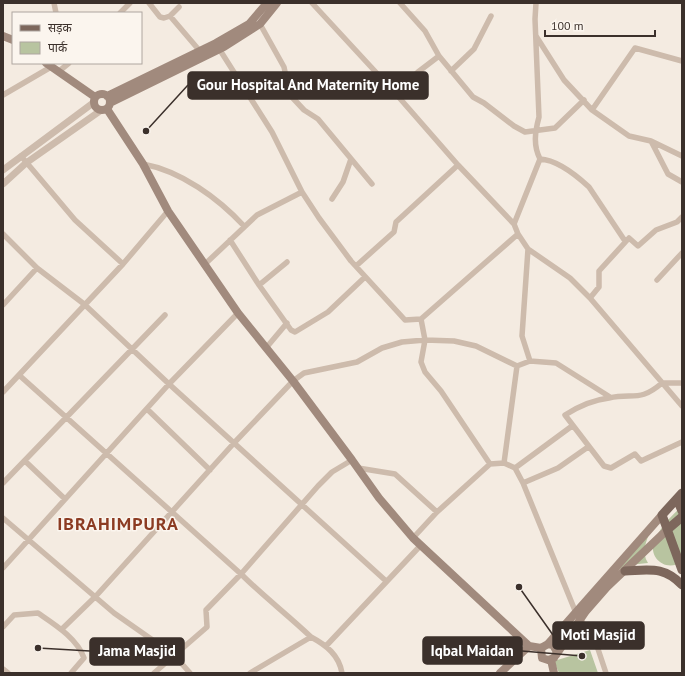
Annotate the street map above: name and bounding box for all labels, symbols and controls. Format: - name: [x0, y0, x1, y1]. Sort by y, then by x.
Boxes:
- legend: [12, 12, 142, 64]
- scale bar: [545, 12, 655, 38]
- text: 100 m: [551, 18, 584, 33]
- text: सड़क: [48, 20, 73, 35]
- text: पार्क: [48, 40, 68, 55]
- callout: Gour Hospital And Maternity Home: [188, 72, 428, 99]
- text: Gour Hospital And Maternity Home: [197, 75, 420, 94]
- district label: IBRAHIMPURA: [57, 512, 179, 535]
- callout: Moti Masjid: [553, 622, 644, 649]
- text: Moti Masjid: [560, 625, 636, 644]
- callout: Iqbal Maidan: [423, 637, 522, 664]
- callout: Jama Masjid: [90, 638, 184, 665]
- text: Jama Masjid: [97, 641, 176, 660]
- text: Iqbal Maidan: [430, 641, 514, 660]

